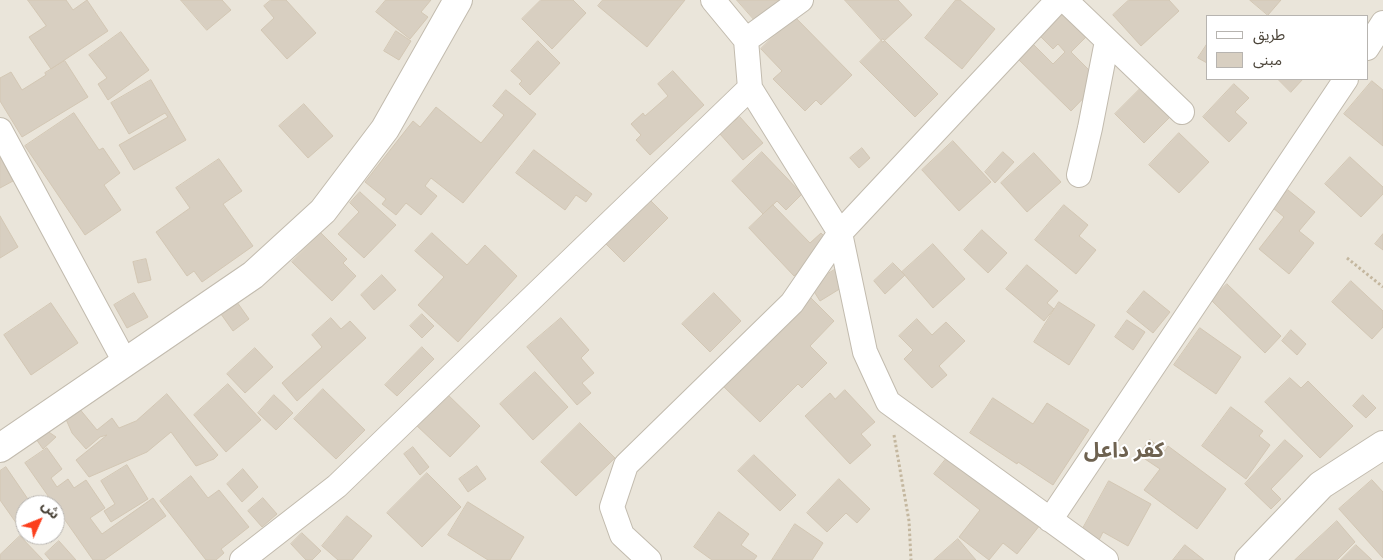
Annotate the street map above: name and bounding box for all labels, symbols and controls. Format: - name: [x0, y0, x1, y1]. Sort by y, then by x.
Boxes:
- legend: [1206, 15, 1368, 80]
- text: طريق: [1253, 26, 1285, 44]
- text: مبنى: [1253, 51, 1282, 69]
- district label: كفر داعل: [1084, 438, 1164, 464]
- north arrow: [15, 495, 65, 545]
- text: ش: [38, 497, 63, 523]

